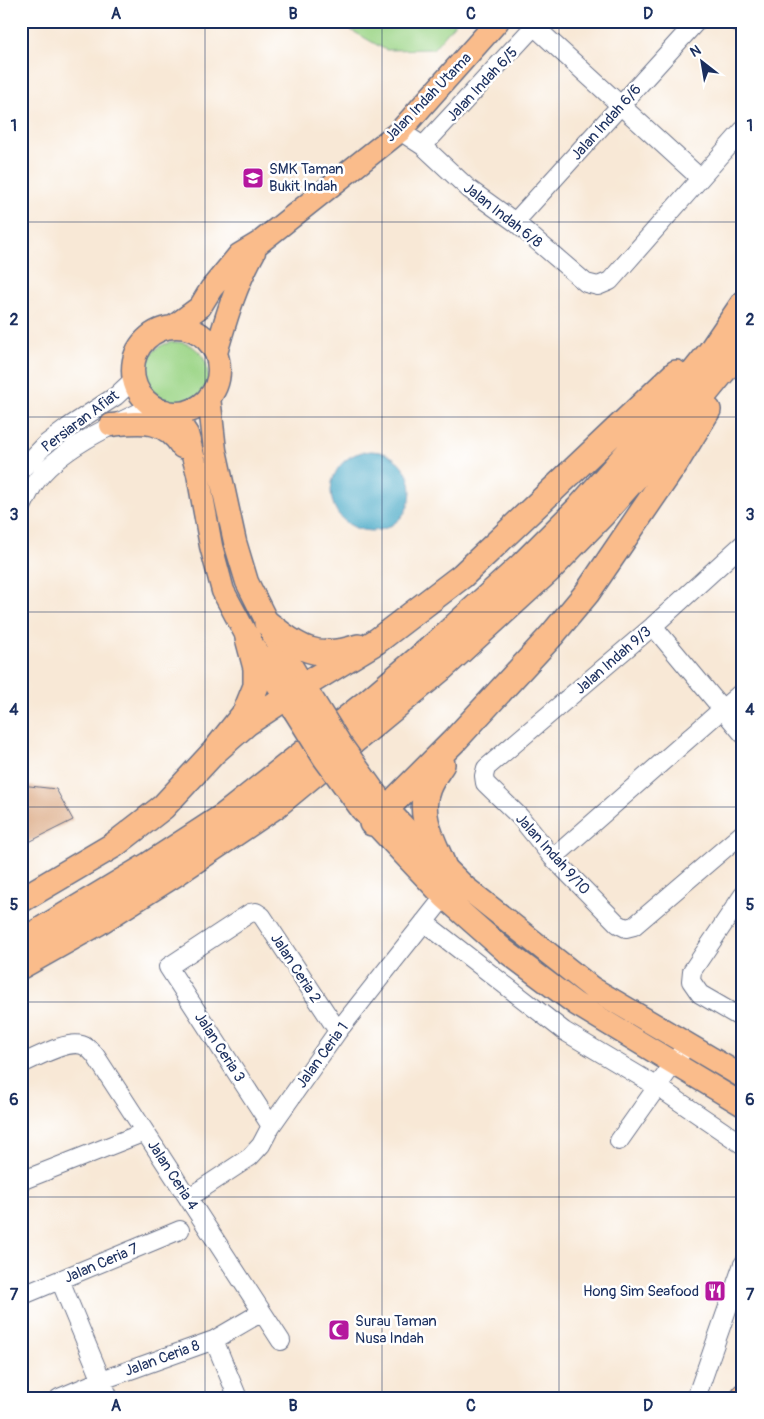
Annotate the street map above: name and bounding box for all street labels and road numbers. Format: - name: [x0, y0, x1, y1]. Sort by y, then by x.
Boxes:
- street label: Jalan Indah 6/5: [443, 43, 522, 126]
- street label: Jalan Indah Utama: [381, 49, 476, 146]
- street label: Jalan Indah 6/6: [567, 80, 646, 164]
- street label: Jalan Indah 6/8: [459, 179, 546, 252]
- street label: Persiaran Afiat: [38, 386, 124, 457]
- street label: Jalan Indah 9/3: [571, 622, 655, 699]
- street label: Jalan Indah 9/10: [511, 810, 594, 899]
- street label: Jalan Ceria 2: [266, 930, 325, 1007]
- street label: Jalan Ceria 3: [190, 1009, 249, 1086]
- street label: Jalan Ceria 1: [292, 1019, 353, 1092]
- street label: Jalan Ceria 4: [143, 1137, 202, 1214]
- street label: Jalan Ceria 7: [61, 1239, 141, 1288]
- street label: Jalan Ceria 8: [122, 1336, 203, 1381]

